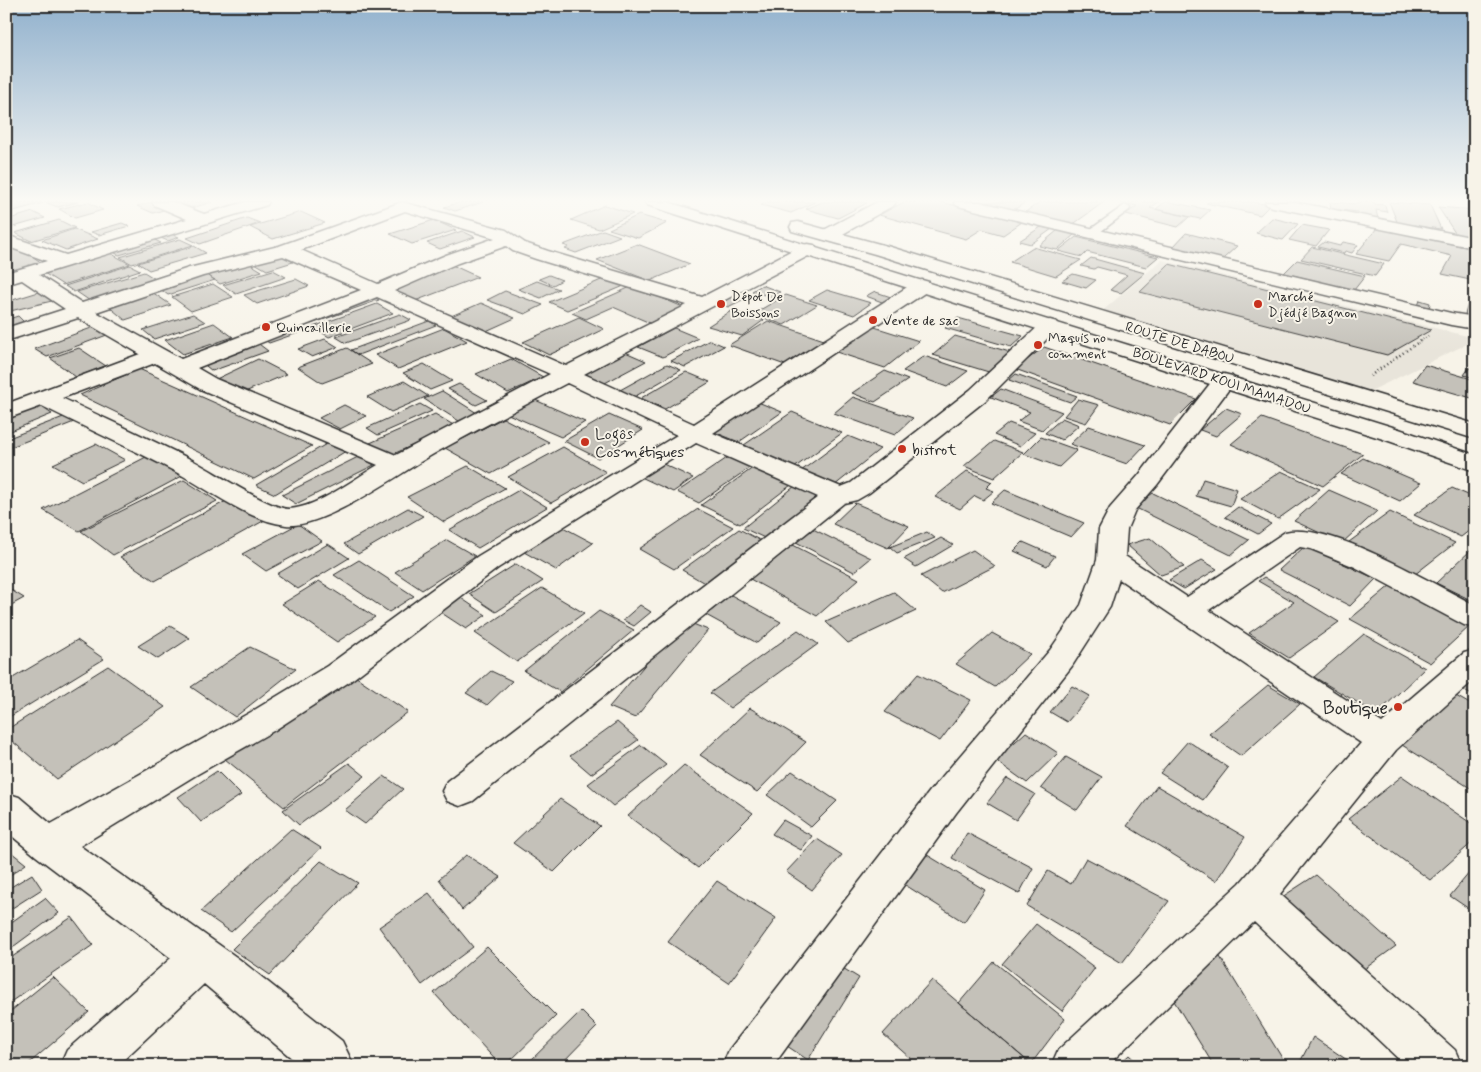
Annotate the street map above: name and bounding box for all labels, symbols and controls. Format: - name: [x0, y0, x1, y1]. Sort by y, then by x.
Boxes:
- place label: Dépot De Boissons: [731, 288, 783, 322]
- place label: Marché Djédjé Bagnon: [1268, 288, 1357, 324]
- marker: Dépot De Boissons: [715, 298, 727, 310]
- marker: Marché Djédjé Bagnon: [1252, 298, 1264, 310]
- place label: Vente de sac: [883, 312, 959, 330]
- marker: Vente de sac: [867, 314, 879, 326]
- street label: ROUTE DE DABOU: [1123, 318, 1236, 368]
- place label: Quincaillerie: [276, 319, 352, 337]
- marker: Quincaillerie: [260, 321, 272, 333]
- place label: Maquis no comment: [1048, 329, 1106, 363]
- marker: Maquis no comment: [1032, 339, 1044, 351]
- street label: BOULEVARD KOUI MAMADOU: [1130, 344, 1313, 418]
- place label: Logôs Cosmétiques: [595, 424, 685, 463]
- marker: Logôs Cosmétiques: [579, 436, 591, 448]
- place label: bistrot: [912, 440, 957, 461]
- marker: bistrot: [896, 443, 908, 455]
- place label: Boutique: [1323, 696, 1388, 721]
- marker: Boutique: [1392, 701, 1404, 713]

